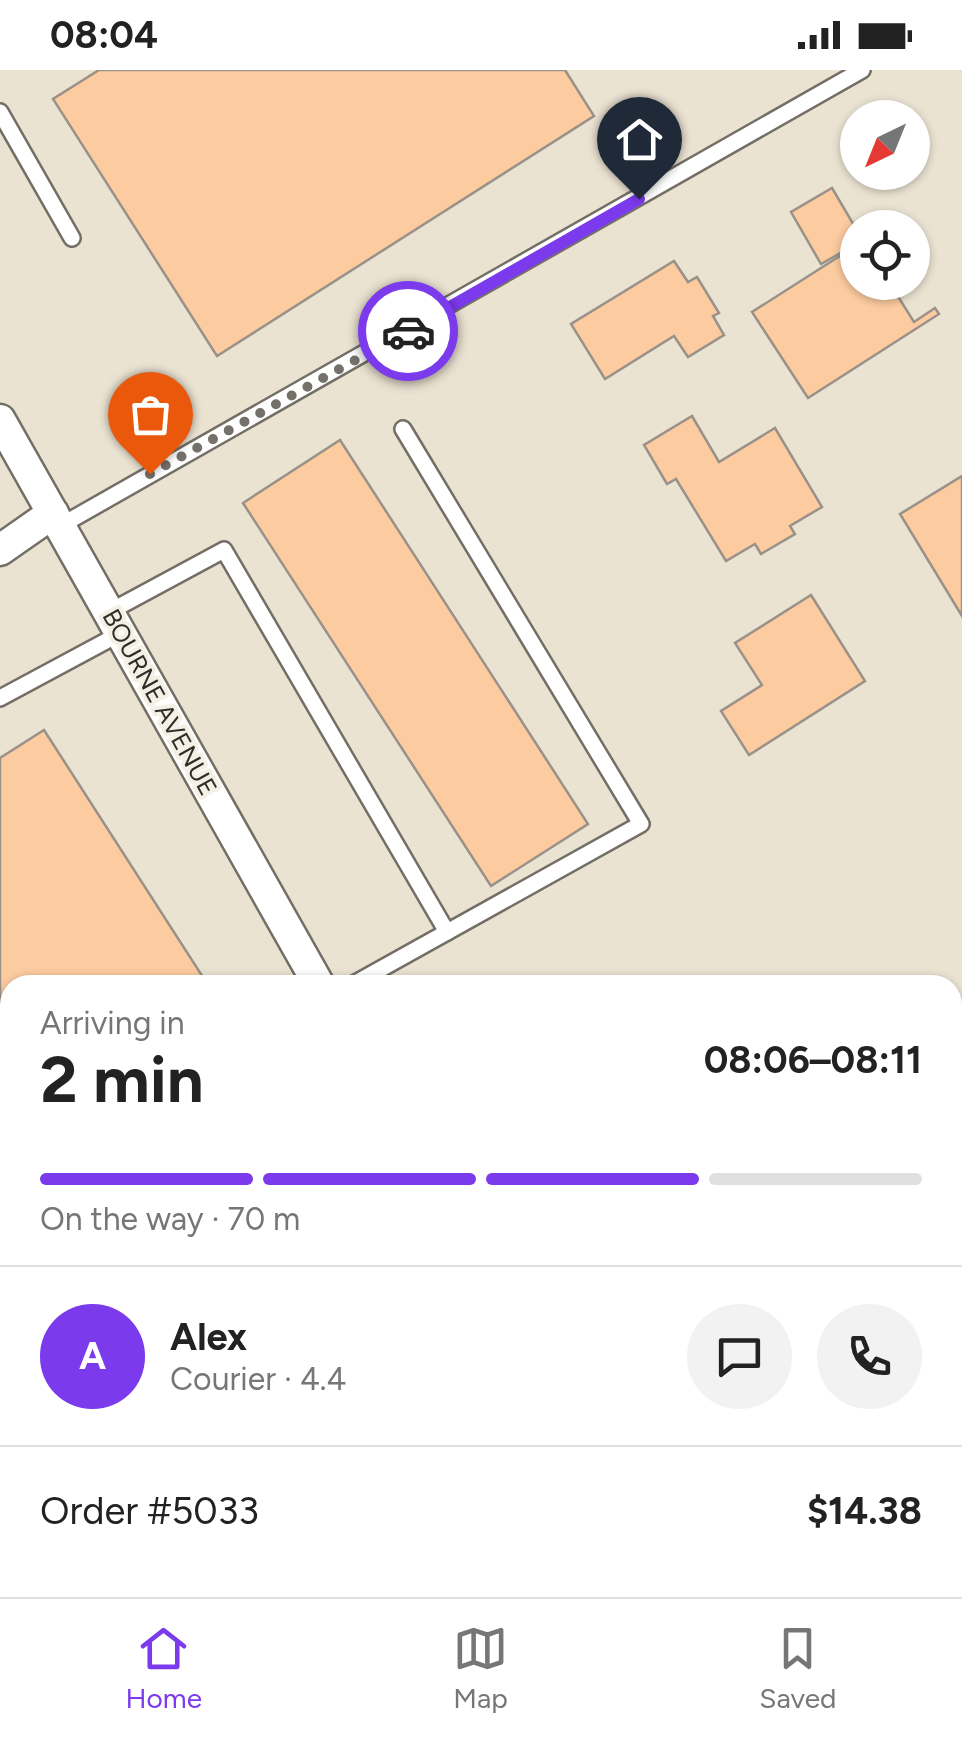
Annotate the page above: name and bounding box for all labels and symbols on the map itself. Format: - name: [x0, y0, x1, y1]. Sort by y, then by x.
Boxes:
- pin: [597, 97, 682, 200]
- north arrow: [840, 100, 930, 190]
- courier: [358, 281, 458, 381]
- pin: [108, 372, 193, 475]
- street label: BOURNE AVENUE: [96, 604, 224, 800]

